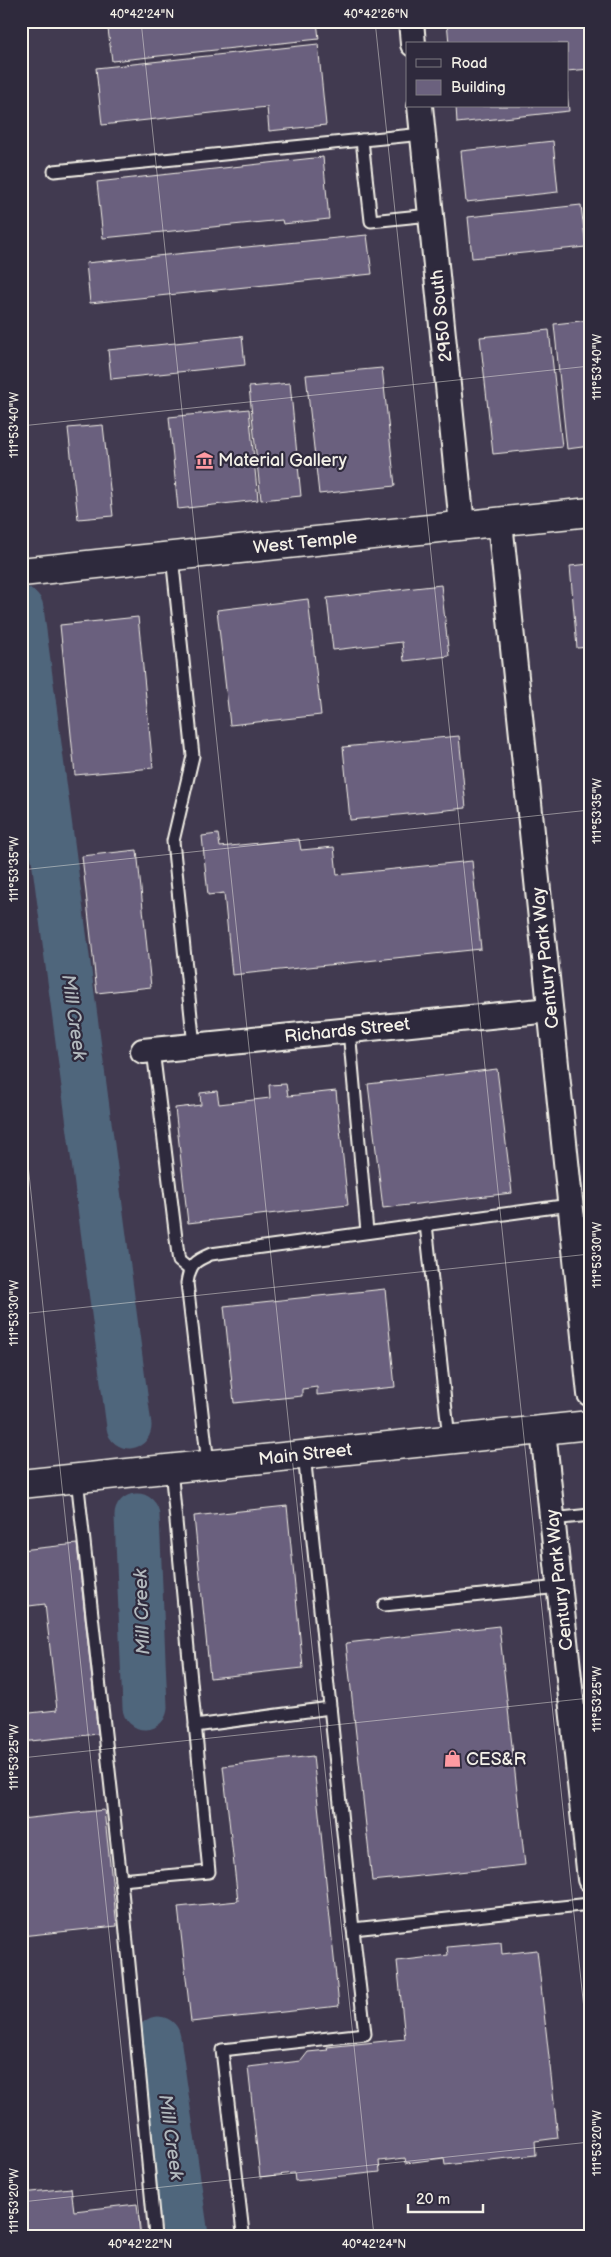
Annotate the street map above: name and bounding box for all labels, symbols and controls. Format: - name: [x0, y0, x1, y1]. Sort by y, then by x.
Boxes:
- text: 40°42'24"N: [110, 7, 174, 22]
- text: 40°42'26"N: [344, 7, 408, 22]
- legend: [406, 42, 568, 108]
- text: Road: [451, 54, 487, 73]
- text: Building: [451, 78, 506, 97]
- street label: 2950 South: [426, 269, 457, 363]
- text: 111°53'40"W: [590, 334, 605, 400]
- text: 111°53'40"W: [7, 392, 22, 458]
- museum icon: Material Gallery: [194, 450, 214, 470]
- place label: Material Gallery: [218, 450, 348, 471]
- street label: West Temple: [252, 527, 358, 558]
- text: 111°53'35"W: [590, 778, 605, 844]
- text: 111°53'35"W: [7, 836, 22, 902]
- street label: Century Park Way: [528, 885, 563, 1030]
- water label: Mill Creek: [56, 973, 91, 1062]
- street label: Richards Street: [283, 1013, 411, 1048]
- text: 111°53'30"W: [590, 1222, 605, 1288]
- text: 111°53'30"W: [7, 1280, 22, 1346]
- street label: Main Street: [257, 1439, 353, 1470]
- street label: Century Park Way: [542, 1507, 577, 1652]
- water label: Mill Creek: [129, 1568, 155, 1655]
- text: 111°53'25"W: [590, 1666, 605, 1732]
- text: 111°53'25"W: [7, 1724, 22, 1790]
- shop icon: CES&R: [442, 1749, 462, 1769]
- place label: CES&R: [466, 1749, 526, 1770]
- water label: Mill Creek: [153, 2093, 188, 2182]
- text: 111°53'20"W: [590, 2110, 605, 2176]
- text: 111°53'20"W: [7, 2168, 22, 2234]
- scale bar: [408, 2182, 484, 2214]
- text: 20 m: [416, 2190, 450, 2209]
- text: 40°42'22"N: [108, 2237, 172, 2252]
- text: 40°42'24"N: [342, 2237, 406, 2252]

